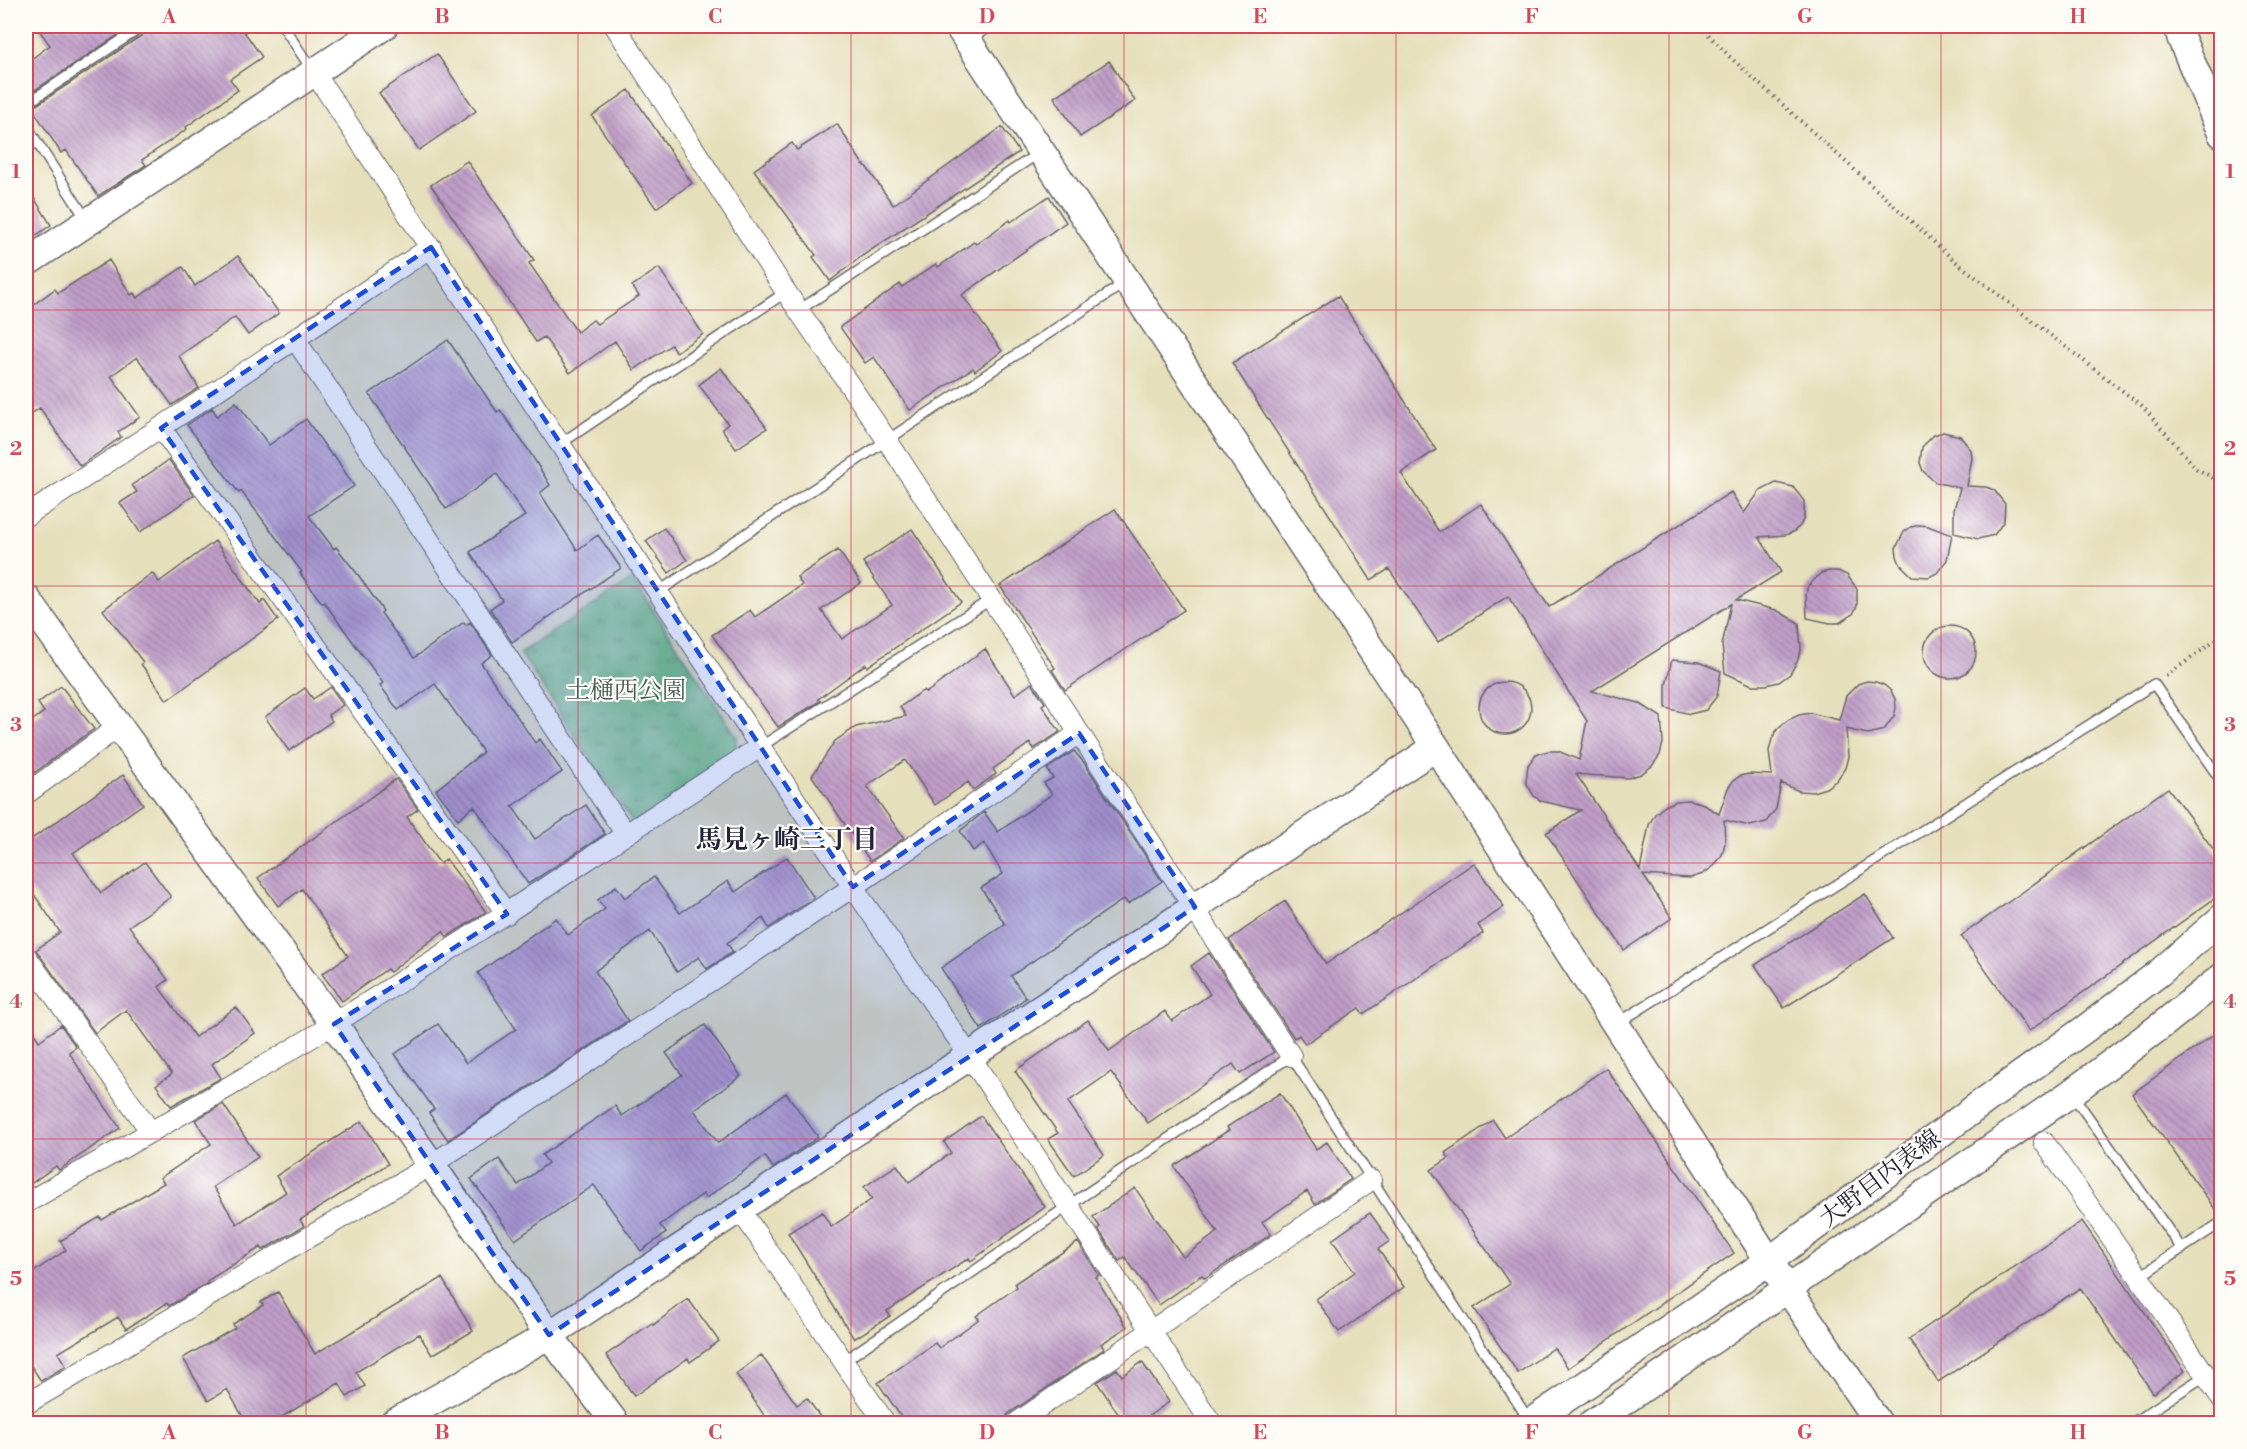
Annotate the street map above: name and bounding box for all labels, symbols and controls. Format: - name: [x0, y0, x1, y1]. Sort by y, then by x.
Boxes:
- text: A: [161, 5, 177, 30]
- text: B: [434, 5, 450, 30]
- text: C: [708, 5, 722, 30]
- text: D: [979, 5, 995, 30]
- text: E: [1253, 5, 1267, 30]
- text: F: [1525, 5, 1539, 30]
- text: G: [1797, 5, 1813, 30]
- text: H: [2070, 5, 2087, 30]
- text: 1: [11, 160, 21, 185]
- text: 1: [2225, 160, 2235, 185]
- text: 2: [10, 437, 22, 462]
- text: 2: [2224, 437, 2236, 462]
- park label: 土樋西公園: [566, 676, 686, 706]
- text: 3: [10, 713, 22, 738]
- text: 3: [2224, 713, 2236, 738]
- district label: 馬見ヶ崎三丁目: [696, 824, 878, 856]
- text: 4: [9, 990, 23, 1015]
- text: 4: [2223, 990, 2237, 1015]
- street label: 大野目内表線: [1814, 1123, 1947, 1234]
- text: 5: [10, 1267, 22, 1292]
- text: 5: [2224, 1267, 2236, 1292]
- text: A: [161, 1421, 177, 1446]
- text: B: [434, 1421, 450, 1446]
- text: C: [708, 1421, 722, 1446]
- text: D: [979, 1421, 995, 1446]
- text: E: [1253, 1421, 1267, 1446]
- text: F: [1525, 1421, 1539, 1446]
- text: G: [1797, 1421, 1813, 1446]
- text: H: [2070, 1421, 2087, 1446]

